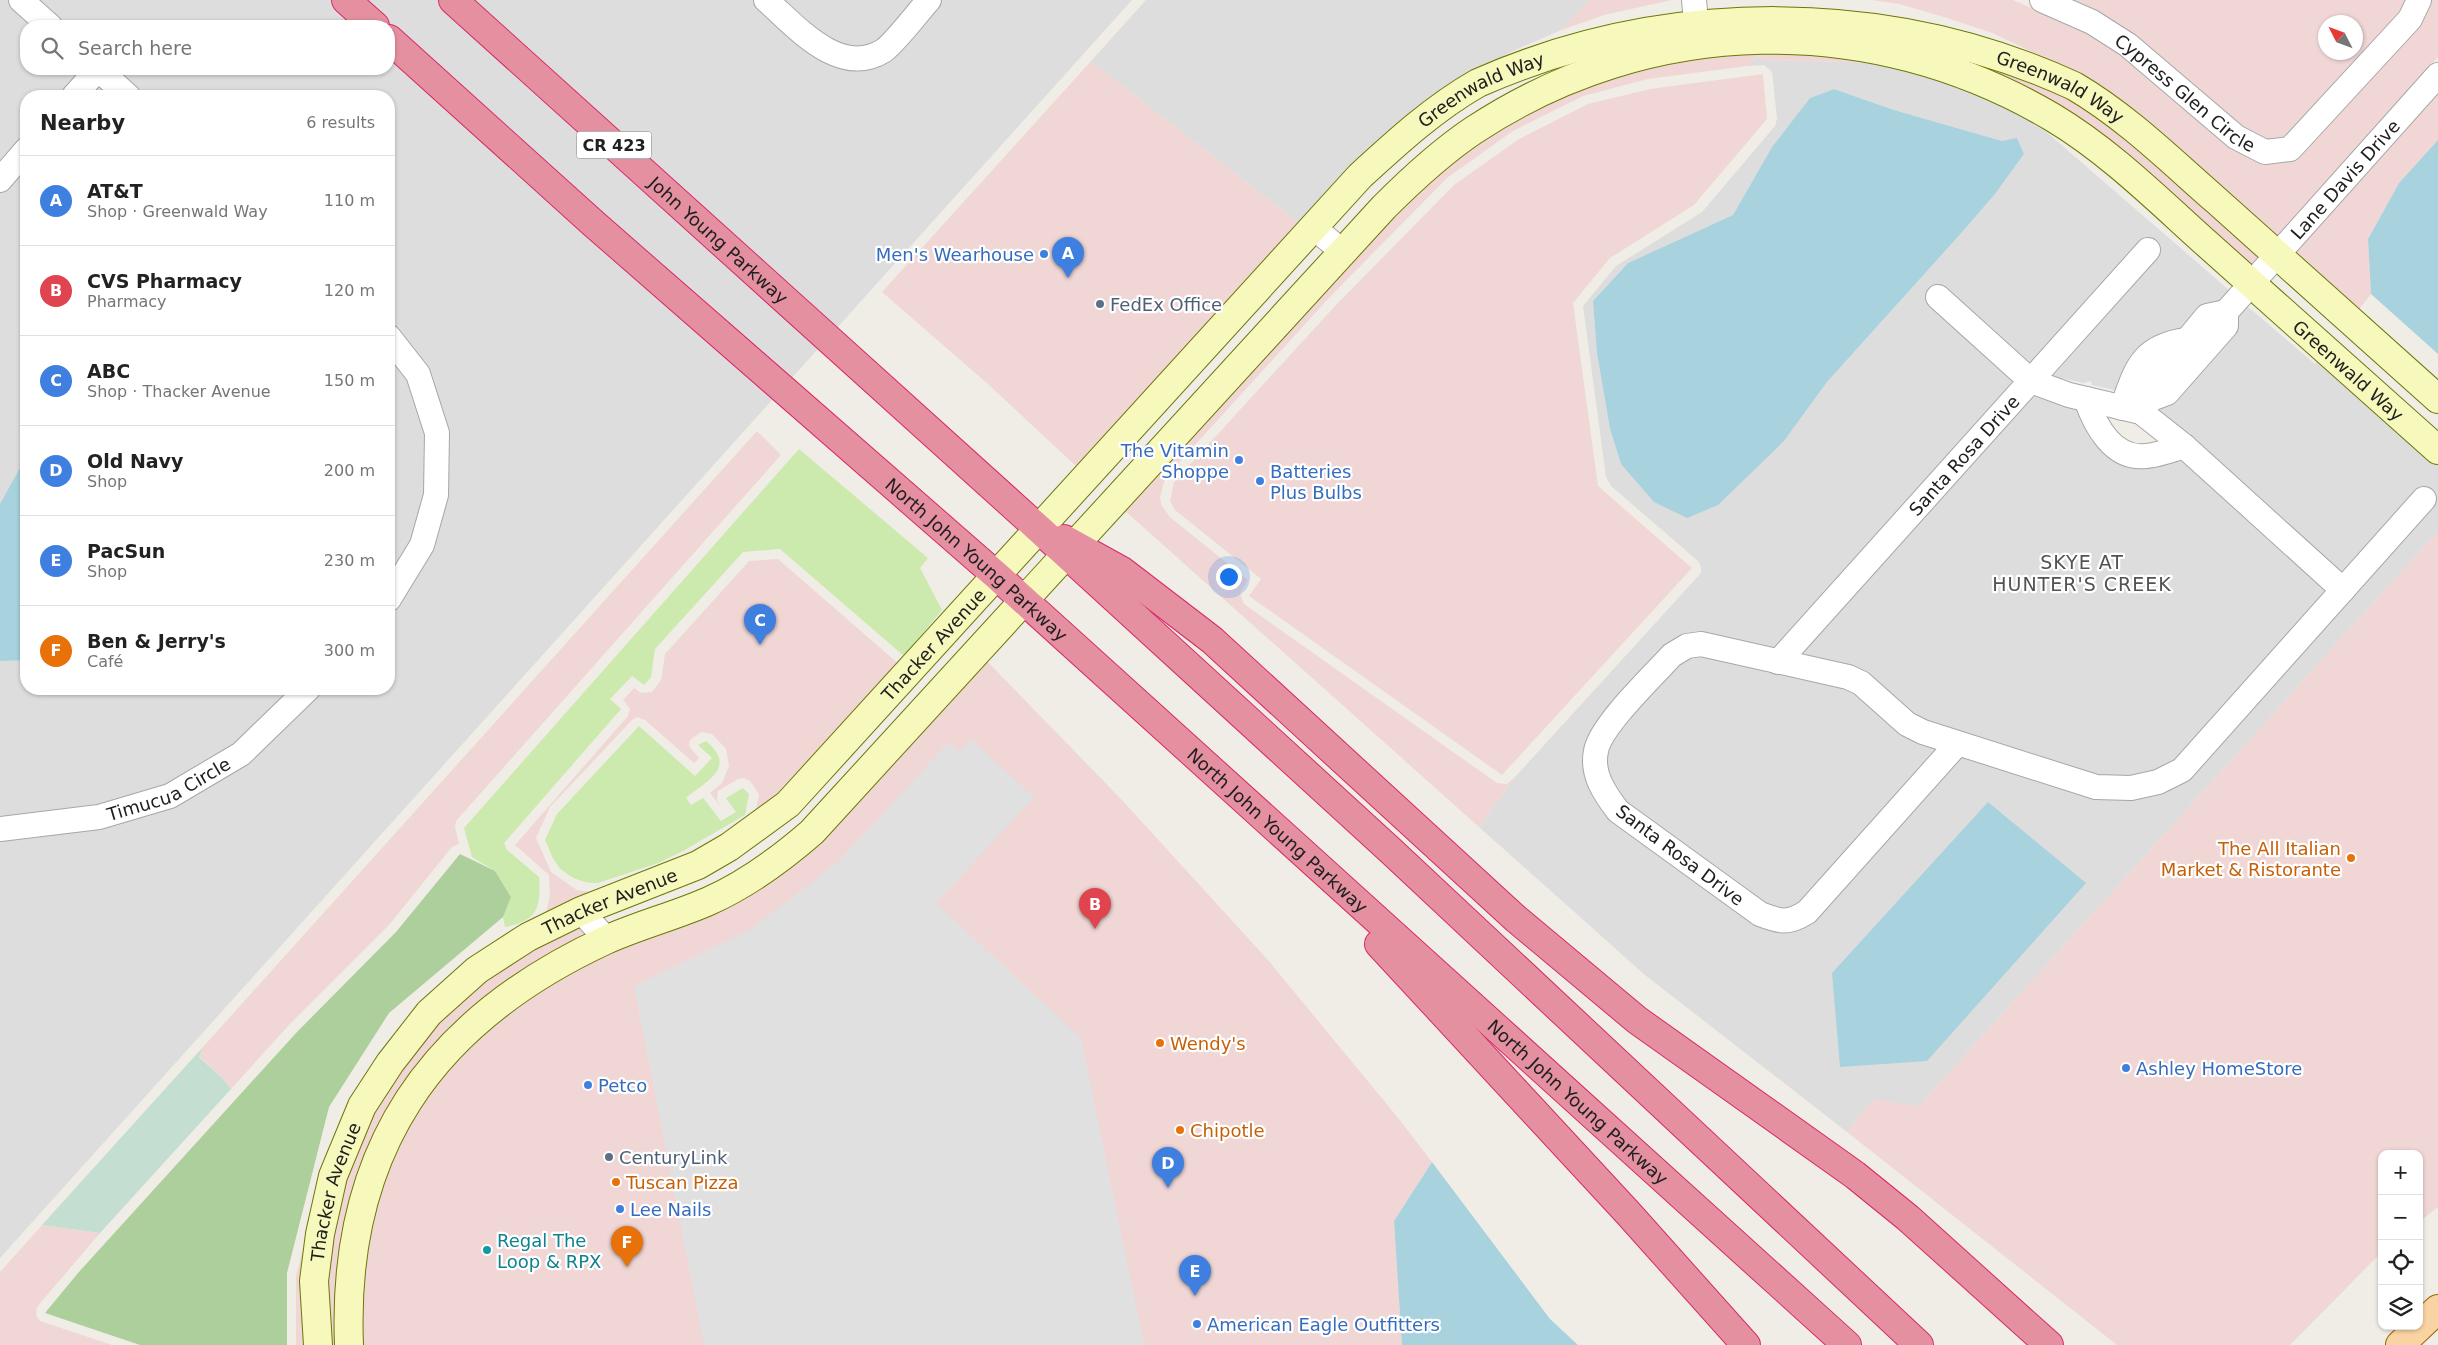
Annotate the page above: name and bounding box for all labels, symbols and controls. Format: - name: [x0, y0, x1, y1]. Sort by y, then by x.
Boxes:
- north arrow: [2318, 15, 2363, 60]
- search box: [20, 20, 395, 75]
- street label: Cypress Glen Circle: [2111, 29, 2259, 156]
- icon: search: [38, 34, 66, 62]
- text: Search here: [78, 37, 192, 59]
- street label: Greenwald Way: [1994, 46, 2129, 127]
- street label: Greenwald Way: [1413, 48, 1547, 131]
- text: Nearby: [40, 111, 125, 135]
- text: 6 results: [306, 113, 375, 132]
- street label: Lane Davis Drive: [2286, 115, 2404, 243]
- road number: CR 423: [576, 132, 652, 158]
- street label: John Young Parkway: [644, 171, 793, 308]
- text: AT&T: [87, 180, 143, 202]
- text: A: [50, 191, 62, 210]
- text: 110 m: [324, 191, 375, 210]
- text: Shop · Greenwald Way: [87, 202, 268, 221]
- pin: A: [1052, 237, 1084, 278]
- place label: Men's Wearhouse: [876, 244, 1034, 265]
- marker: Men's Wearhouse: [1038, 248, 1050, 260]
- text: CVS Pharmacy: [87, 270, 242, 292]
- text: B: [50, 281, 62, 300]
- text: 120 m: [324, 281, 375, 300]
- text: Pharmacy: [87, 292, 167, 311]
- place label: FedEx Office: [1110, 294, 1222, 315]
- marker: FedEx Office: [1094, 298, 1106, 310]
- street label: Greenwald Way: [2289, 315, 2408, 425]
- text: ABC: [87, 360, 130, 382]
- text: C: [50, 371, 62, 390]
- text: 150 m: [324, 371, 375, 390]
- text: Shop · Thacker Avenue: [87, 382, 271, 401]
- street label: Santa Rosa Drive: [1904, 391, 2023, 520]
- place label: The Vitamin Shoppe: [1120, 440, 1229, 482]
- text: Old Navy: [87, 450, 183, 472]
- marker: The Vitamin Shoppe: [1233, 454, 1245, 466]
- text: D: [49, 461, 63, 480]
- text: 200 m: [324, 461, 375, 480]
- place label: Batteries Plus Bulbs: [1270, 461, 1362, 503]
- text: Shop: [87, 472, 127, 491]
- street label: North John Young Parkway: [881, 473, 1072, 646]
- marker: Batteries Plus Bulbs: [1254, 475, 1266, 487]
- text: PacSun: [87, 540, 165, 562]
- text: E: [51, 551, 61, 570]
- text: 230 m: [324, 551, 375, 570]
- district label: SKYE AT HUNTER'S CREEK: [1992, 551, 2172, 595]
- text: Shop: [87, 562, 127, 581]
- your location: [1216, 564, 1242, 590]
- street label: Thacker Avenue: [876, 584, 990, 706]
- pin: C: [744, 604, 776, 645]
- text: Ben & Jerry's: [87, 630, 226, 652]
- text: F: [51, 641, 61, 660]
- text: 300 m: [324, 641, 375, 660]
- text: Café: [87, 652, 123, 671]
- street label: North John Young Parkway: [1183, 743, 1373, 917]
- street label: Timucua Circle: [103, 752, 234, 825]
- street label: Santa Rosa Drive: [1612, 800, 1748, 910]
- place label: The All Italian Market & Ristorante: [2161, 838, 2341, 880]
- marker: The All Italian Market & Ristorante: [2345, 852, 2357, 864]
- street label: Thacker Avenue: [538, 864, 680, 939]
- pin: B: [1079, 888, 1111, 929]
- street label: North John Young Parkway: [1484, 1015, 1673, 1189]
- place label: Wendy's: [1170, 1033, 1246, 1054]
- marker: Wendy's: [1154, 1037, 1166, 1049]
- place label: Ashley HomeStore: [2136, 1058, 2302, 1079]
- marker: Ashley HomeStore: [2120, 1062, 2132, 1074]
- place label: Petco: [598, 1075, 647, 1096]
- marker: Petco: [582, 1079, 594, 1091]
- street label: Thacker Avenue: [306, 1119, 365, 1264]
- place label: Chipotle: [1190, 1120, 1265, 1141]
- marker: Chipotle: [1174, 1124, 1186, 1136]
- place label: CenturyLink: [619, 1147, 728, 1168]
- pin: D: [1152, 1147, 1184, 1188]
- map controls: [2378, 1150, 2423, 1330]
- button: +: [2378, 1150, 2423, 1195]
- marker: CenturyLink: [603, 1151, 615, 1163]
- place label: Tuscan Pizza: [625, 1172, 739, 1193]
- marker: Tuscan Pizza: [610, 1176, 622, 1188]
- button: −: [2378, 1195, 2423, 1240]
- place label: Lee Nails: [630, 1199, 711, 1220]
- marker: Lee Nails: [614, 1203, 626, 1215]
- pin: F: [611, 1226, 643, 1267]
- place label: Regal The Loop & RPX: [497, 1230, 601, 1272]
- button: locate: [2378, 1240, 2423, 1285]
- marker: Regal The Loop & RPX: [481, 1244, 493, 1256]
- pin: E: [1179, 1255, 1211, 1296]
- button: layers: [2378, 1285, 2423, 1330]
- place label: American Eagle Outfitters: [1207, 1314, 1440, 1335]
- marker: American Eagle Outfitters: [1191, 1318, 1203, 1330]

